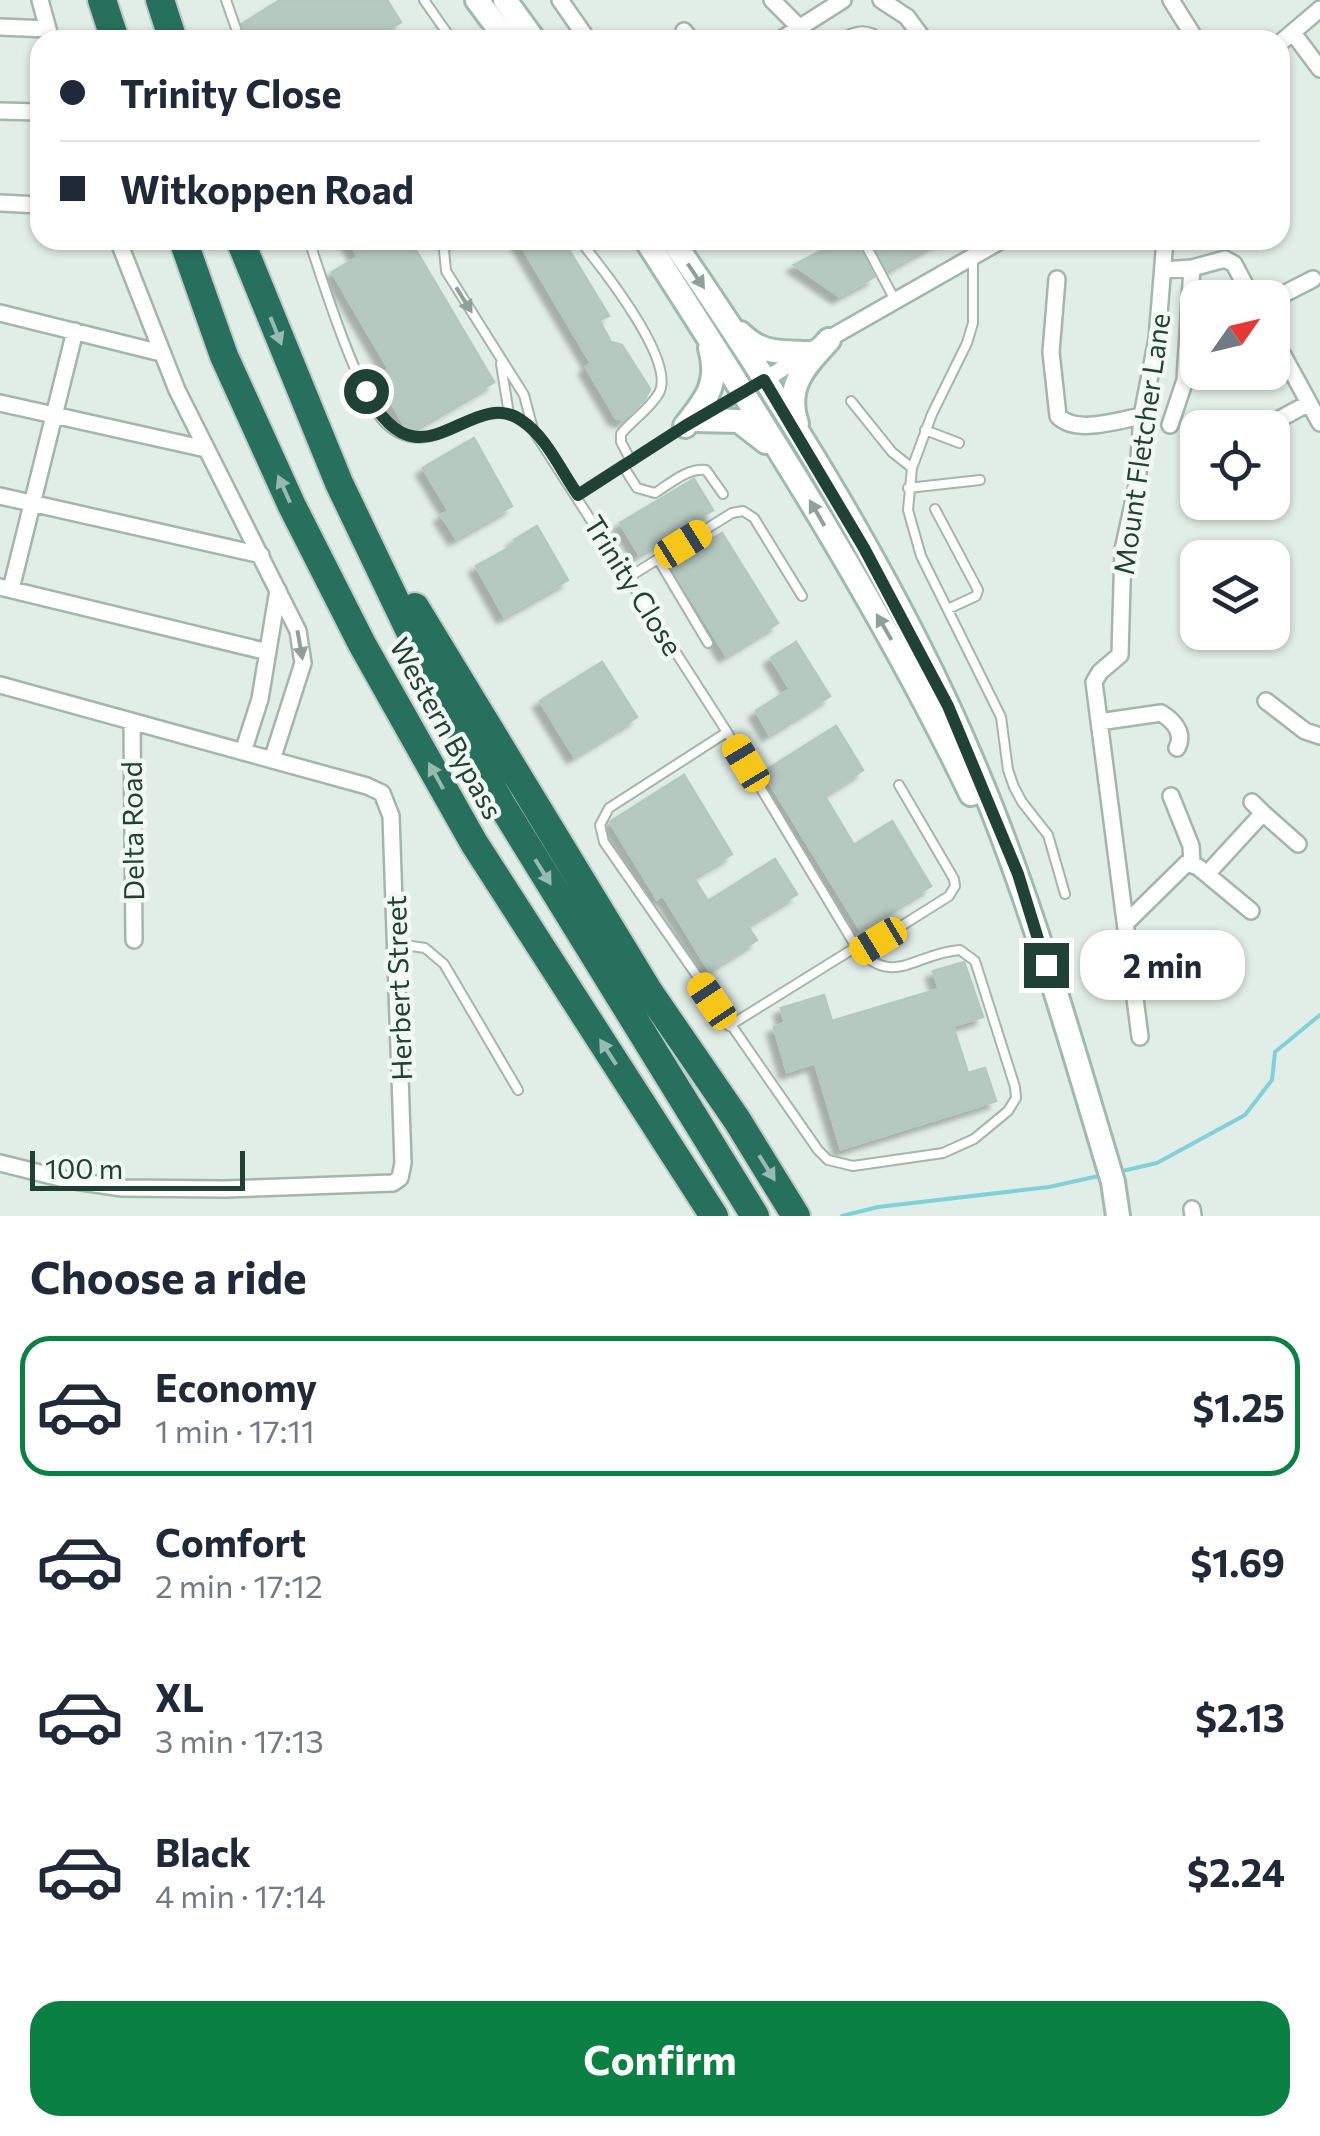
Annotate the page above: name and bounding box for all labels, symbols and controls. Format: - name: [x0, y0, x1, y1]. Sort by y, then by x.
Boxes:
- text: Trinity Close: [120, 69, 342, 116]
- text: Witkoppen Road: [120, 165, 414, 212]
- one-way arrow: [687, 262, 705, 289]
- north arrow: [1180, 280, 1290, 390]
- map controls: [1180, 280, 1290, 650]
- one-way arrow: [455, 286, 472, 314]
- street label: Mount Fletcher Lane: [1106, 311, 1176, 577]
- one-way arrow: [268, 316, 284, 346]
- route start: [344, 369, 389, 414]
- button: locate: [1180, 410, 1290, 520]
- one-way arrow: [276, 474, 292, 504]
- one-way arrow: [809, 499, 827, 527]
- street label: Trinity Close: [578, 509, 690, 661]
- car: [650, 515, 716, 573]
- button: layers: [1180, 540, 1290, 650]
- one-way arrow: [875, 613, 893, 641]
- one-way arrow: [293, 630, 308, 661]
- street label: Western Bypass: [383, 632, 511, 824]
- car: [718, 730, 774, 796]
- street label: Delta Road: [114, 761, 150, 901]
- one-way arrow: [428, 762, 446, 790]
- one-way arrow: [534, 858, 551, 886]
- street label: Herbert Street: [378, 895, 418, 1081]
- car: [845, 913, 911, 969]
- callout: 2 min: [1081, 930, 1246, 1000]
- route end: [1024, 943, 1069, 988]
- text: 2 min: [1123, 945, 1202, 985]
- car: [683, 968, 741, 1034]
- one-way arrow: [600, 1038, 617, 1066]
- scale bar: [30, 1146, 245, 1190]
- text: 100 m: [45, 1151, 123, 1185]
- one-way arrow: [757, 1154, 775, 1182]
- text: Choose a ride: [30, 1248, 307, 1303]
- icon: car: [35, 1361, 125, 1451]
- text: Economy: [155, 1363, 317, 1410]
- text: $1.25: [1192, 1383, 1285, 1430]
- text: 1 min · 17:11: [155, 1410, 315, 1450]
- icon: car: [35, 1516, 125, 1606]
- text: Comfort: [155, 1518, 306, 1565]
- text: $1.69: [1190, 1538, 1285, 1585]
- text: 2 min · 17:12: [155, 1565, 323, 1605]
- icon: car: [35, 1671, 125, 1761]
- text: XL: [155, 1673, 204, 1720]
- text: $2.13: [1195, 1693, 1285, 1740]
- text: 3 min · 17:13: [155, 1720, 324, 1760]
- icon: car: [35, 1826, 125, 1916]
- text: Black: [155, 1828, 251, 1875]
- text: $2.24: [1187, 1848, 1285, 1895]
- text: 4 min · 17:14: [155, 1875, 326, 1915]
- button: Confirm: [30, 2001, 1290, 2116]

